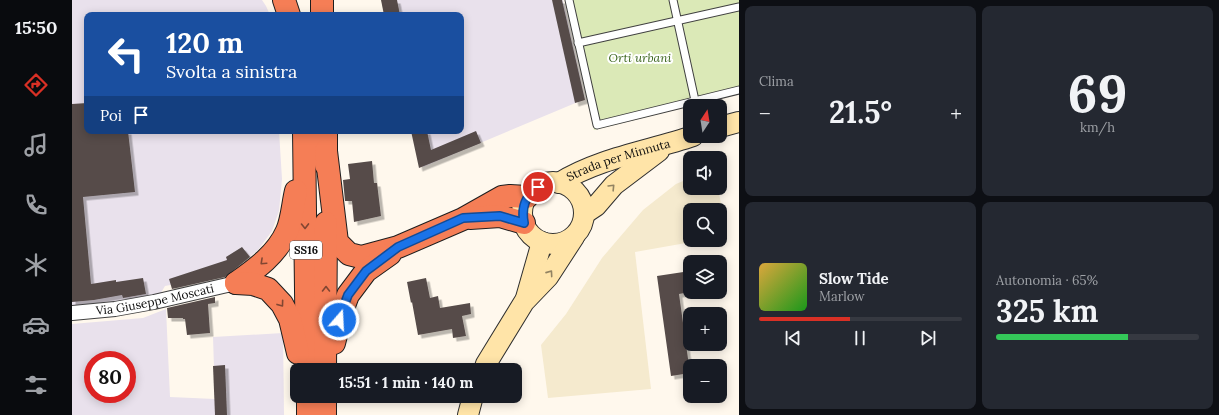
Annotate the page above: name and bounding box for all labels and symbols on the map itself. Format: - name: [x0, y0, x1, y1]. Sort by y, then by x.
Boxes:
- park label: Orti urbani: [609, 50, 672, 65]
- north arrow: [683, 99, 727, 143]
- street label: Strada per Minnuta: [564, 135, 672, 184]
- pin: [521, 170, 555, 204]
- one-way arrow: [607, 184, 615, 192]
- one-way arrow: [301, 223, 309, 229]
- road number: SS16: [290, 241, 322, 259]
- one-way arrow: [260, 257, 268, 265]
- one-way arrow: [545, 270, 552, 277]
- street label: Via Giuseppe Moscati: [94, 280, 215, 318]
- one-way arrow: [322, 286, 330, 292]
- position arrow: [318, 299, 360, 341]
- one-way arrow: [276, 300, 283, 307]
- speed limit sign: 80: [84, 351, 136, 403]

